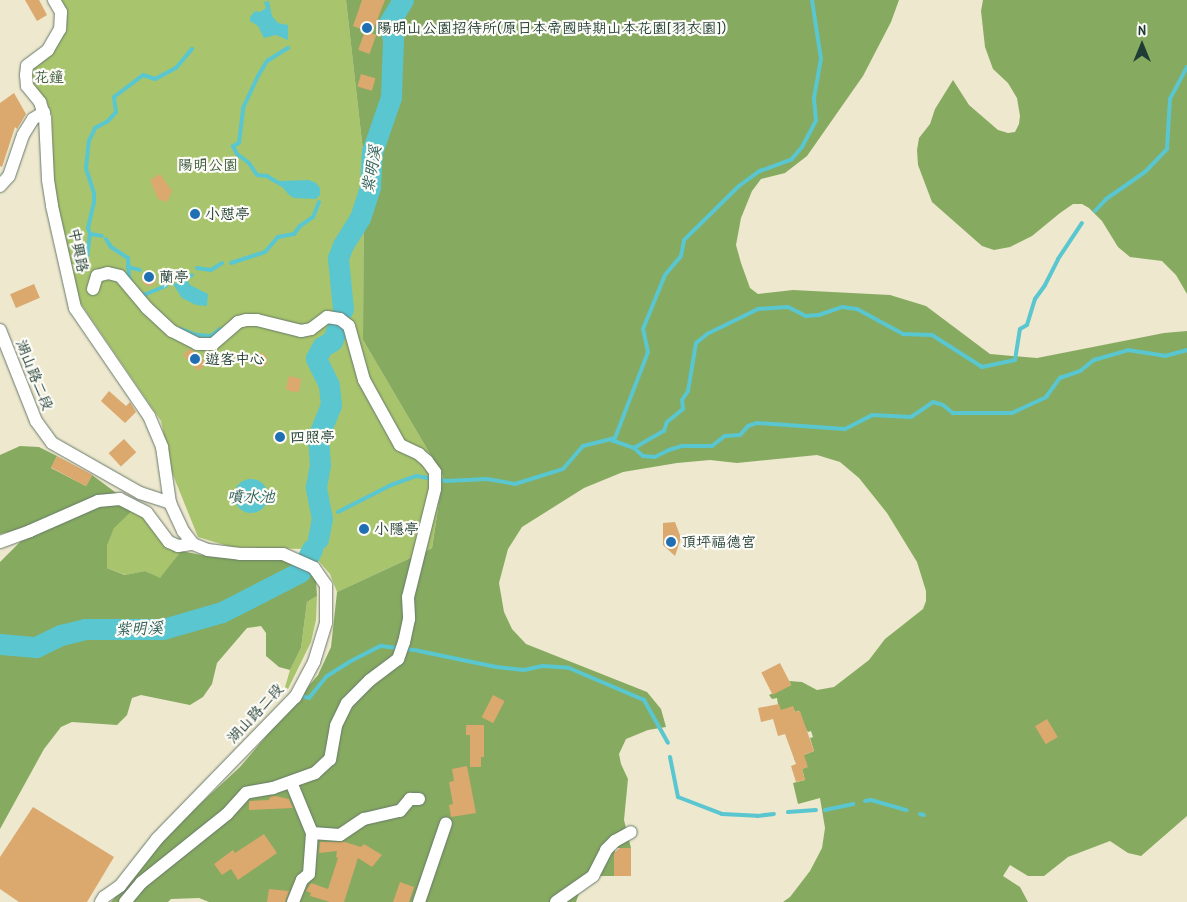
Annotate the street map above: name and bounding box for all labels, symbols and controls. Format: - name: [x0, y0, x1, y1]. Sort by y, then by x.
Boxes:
- place label: 陽明山公園招待所(原日本帝國時期山本花園[羽衣園]): [377, 19, 726, 37]
- north arrow: [1117, 20, 1167, 70]
- text: N: [1138, 20, 1146, 39]
- marker: 陽明山公園招待所(原日本帝國時期山本花園[羽衣園]): [361, 22, 373, 34]
- park label: 花鐘: [34, 68, 64, 86]
- water label: 紫明溪: [357, 144, 385, 194]
- park label: 陽明公園: [178, 156, 238, 174]
- place label: 小憇亭: [205, 205, 250, 223]
- marker: 小憇亭: [189, 208, 201, 220]
- street label: 中興路: [66, 226, 92, 274]
- place label: 蘭亭: [159, 268, 189, 286]
- marker: 蘭亭: [143, 271, 155, 283]
- street label: 湖山路二段: [13, 337, 57, 413]
- place label: 遊客中心: [205, 350, 265, 368]
- marker: 遊客中心: [189, 353, 201, 365]
- place label: 四照亭: [290, 428, 335, 446]
- marker: 四照亭: [274, 431, 286, 443]
- water label: 噴水池: [227, 486, 275, 506]
- place label: 小隱亭: [374, 520, 419, 538]
- marker: 小隱亭: [358, 523, 370, 535]
- place label: 頂坪福德宮: [681, 533, 756, 551]
- marker: 頂坪福德宮: [665, 536, 677, 548]
- water label: 紫明溪: [115, 618, 163, 638]
- street label: 湖山路二段: [223, 679, 287, 747]

